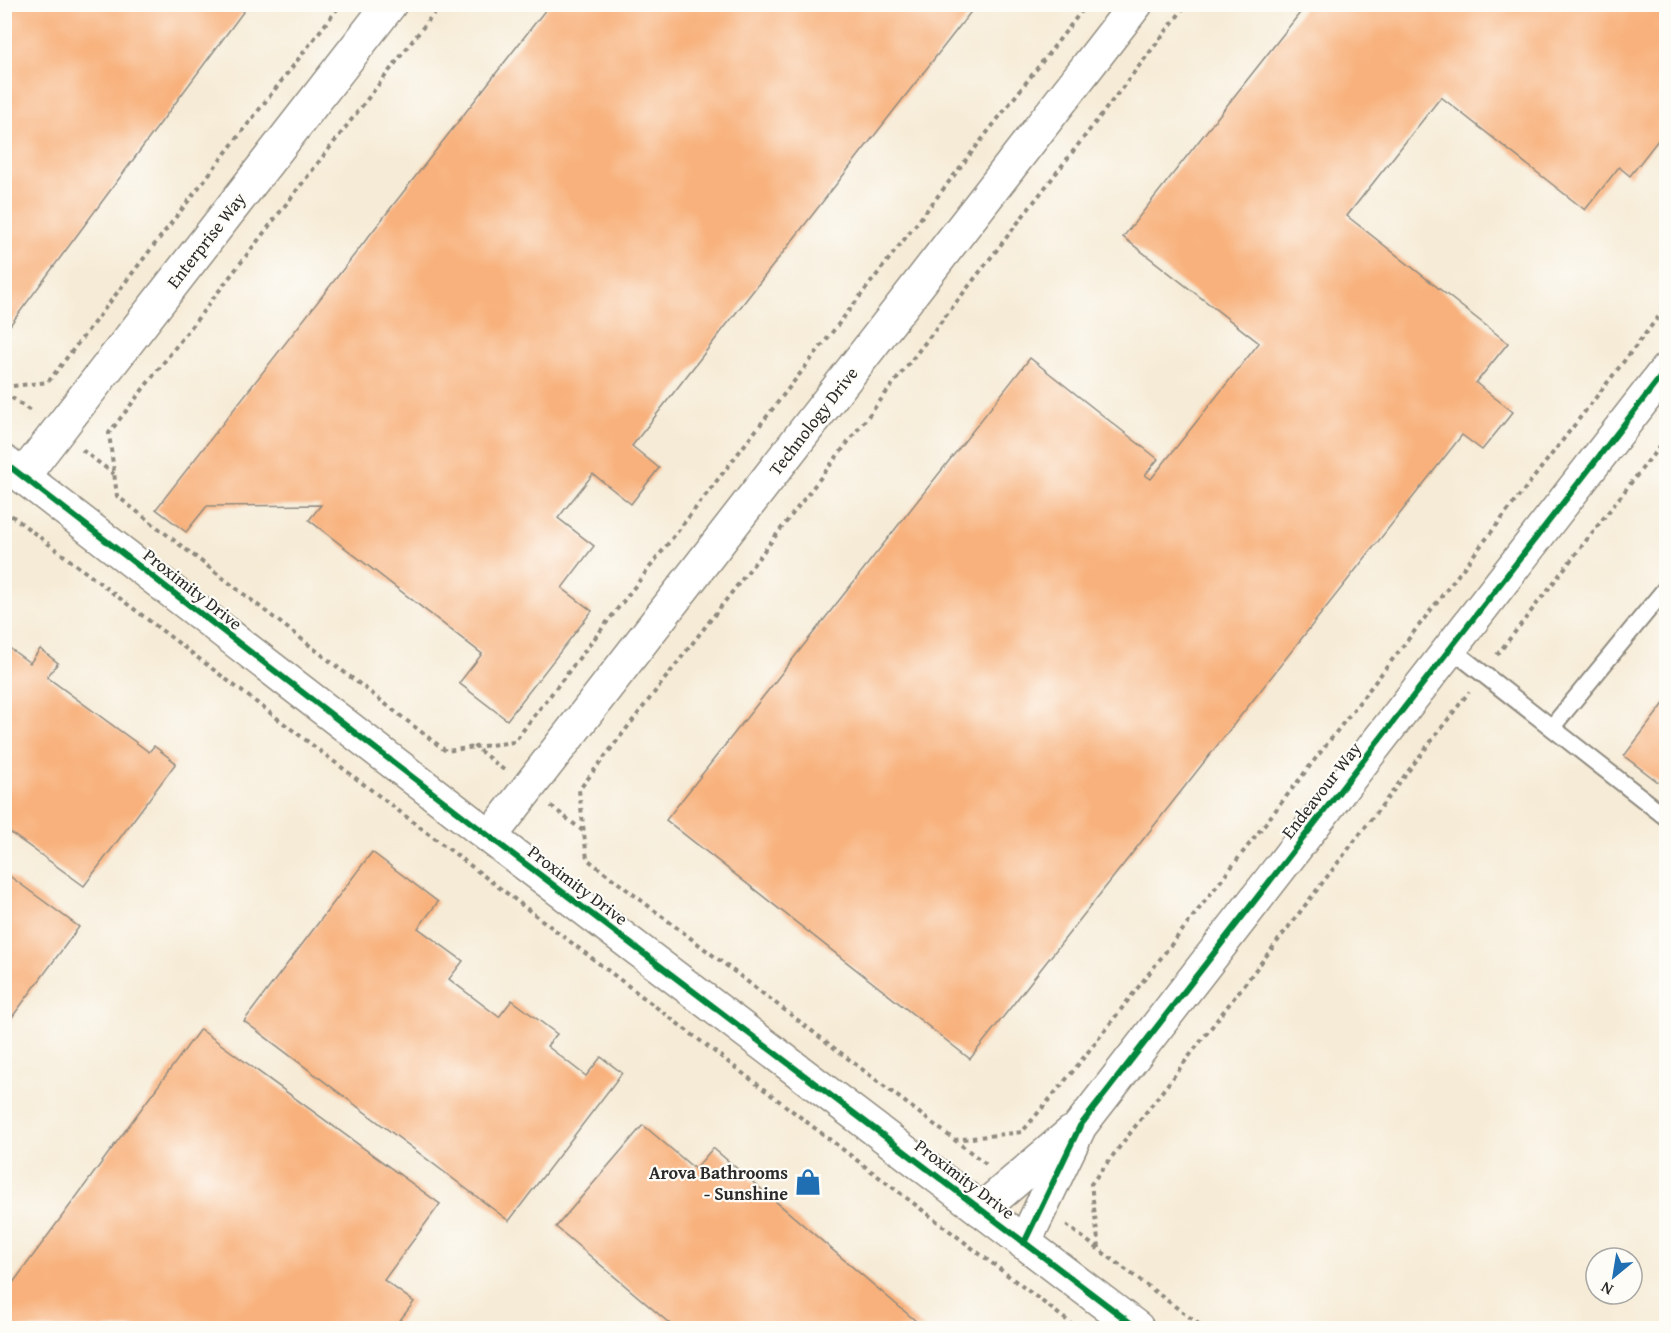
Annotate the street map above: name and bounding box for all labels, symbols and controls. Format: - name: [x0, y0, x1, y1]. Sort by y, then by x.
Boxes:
- street label: Enterprise Way: [160, 186, 252, 294]
- street label: Technology Drive: [762, 361, 864, 481]
- street label: Proximity Drive: [138, 542, 248, 636]
- street label: Endeavour Way: [1275, 736, 1368, 844]
- street label: Proximity Drive: [522, 838, 634, 932]
- street label: Proximity Drive: [909, 1132, 1021, 1226]
- place label: Arova Bathrooms - Sunshine: [649, 1159, 788, 1207]
- shop icon: Arova Bathrooms - Sunshine: [793, 1167, 823, 1197]
- north arrow: [1584, 1246, 1644, 1306]
- text: N: [1596, 1276, 1617, 1302]

